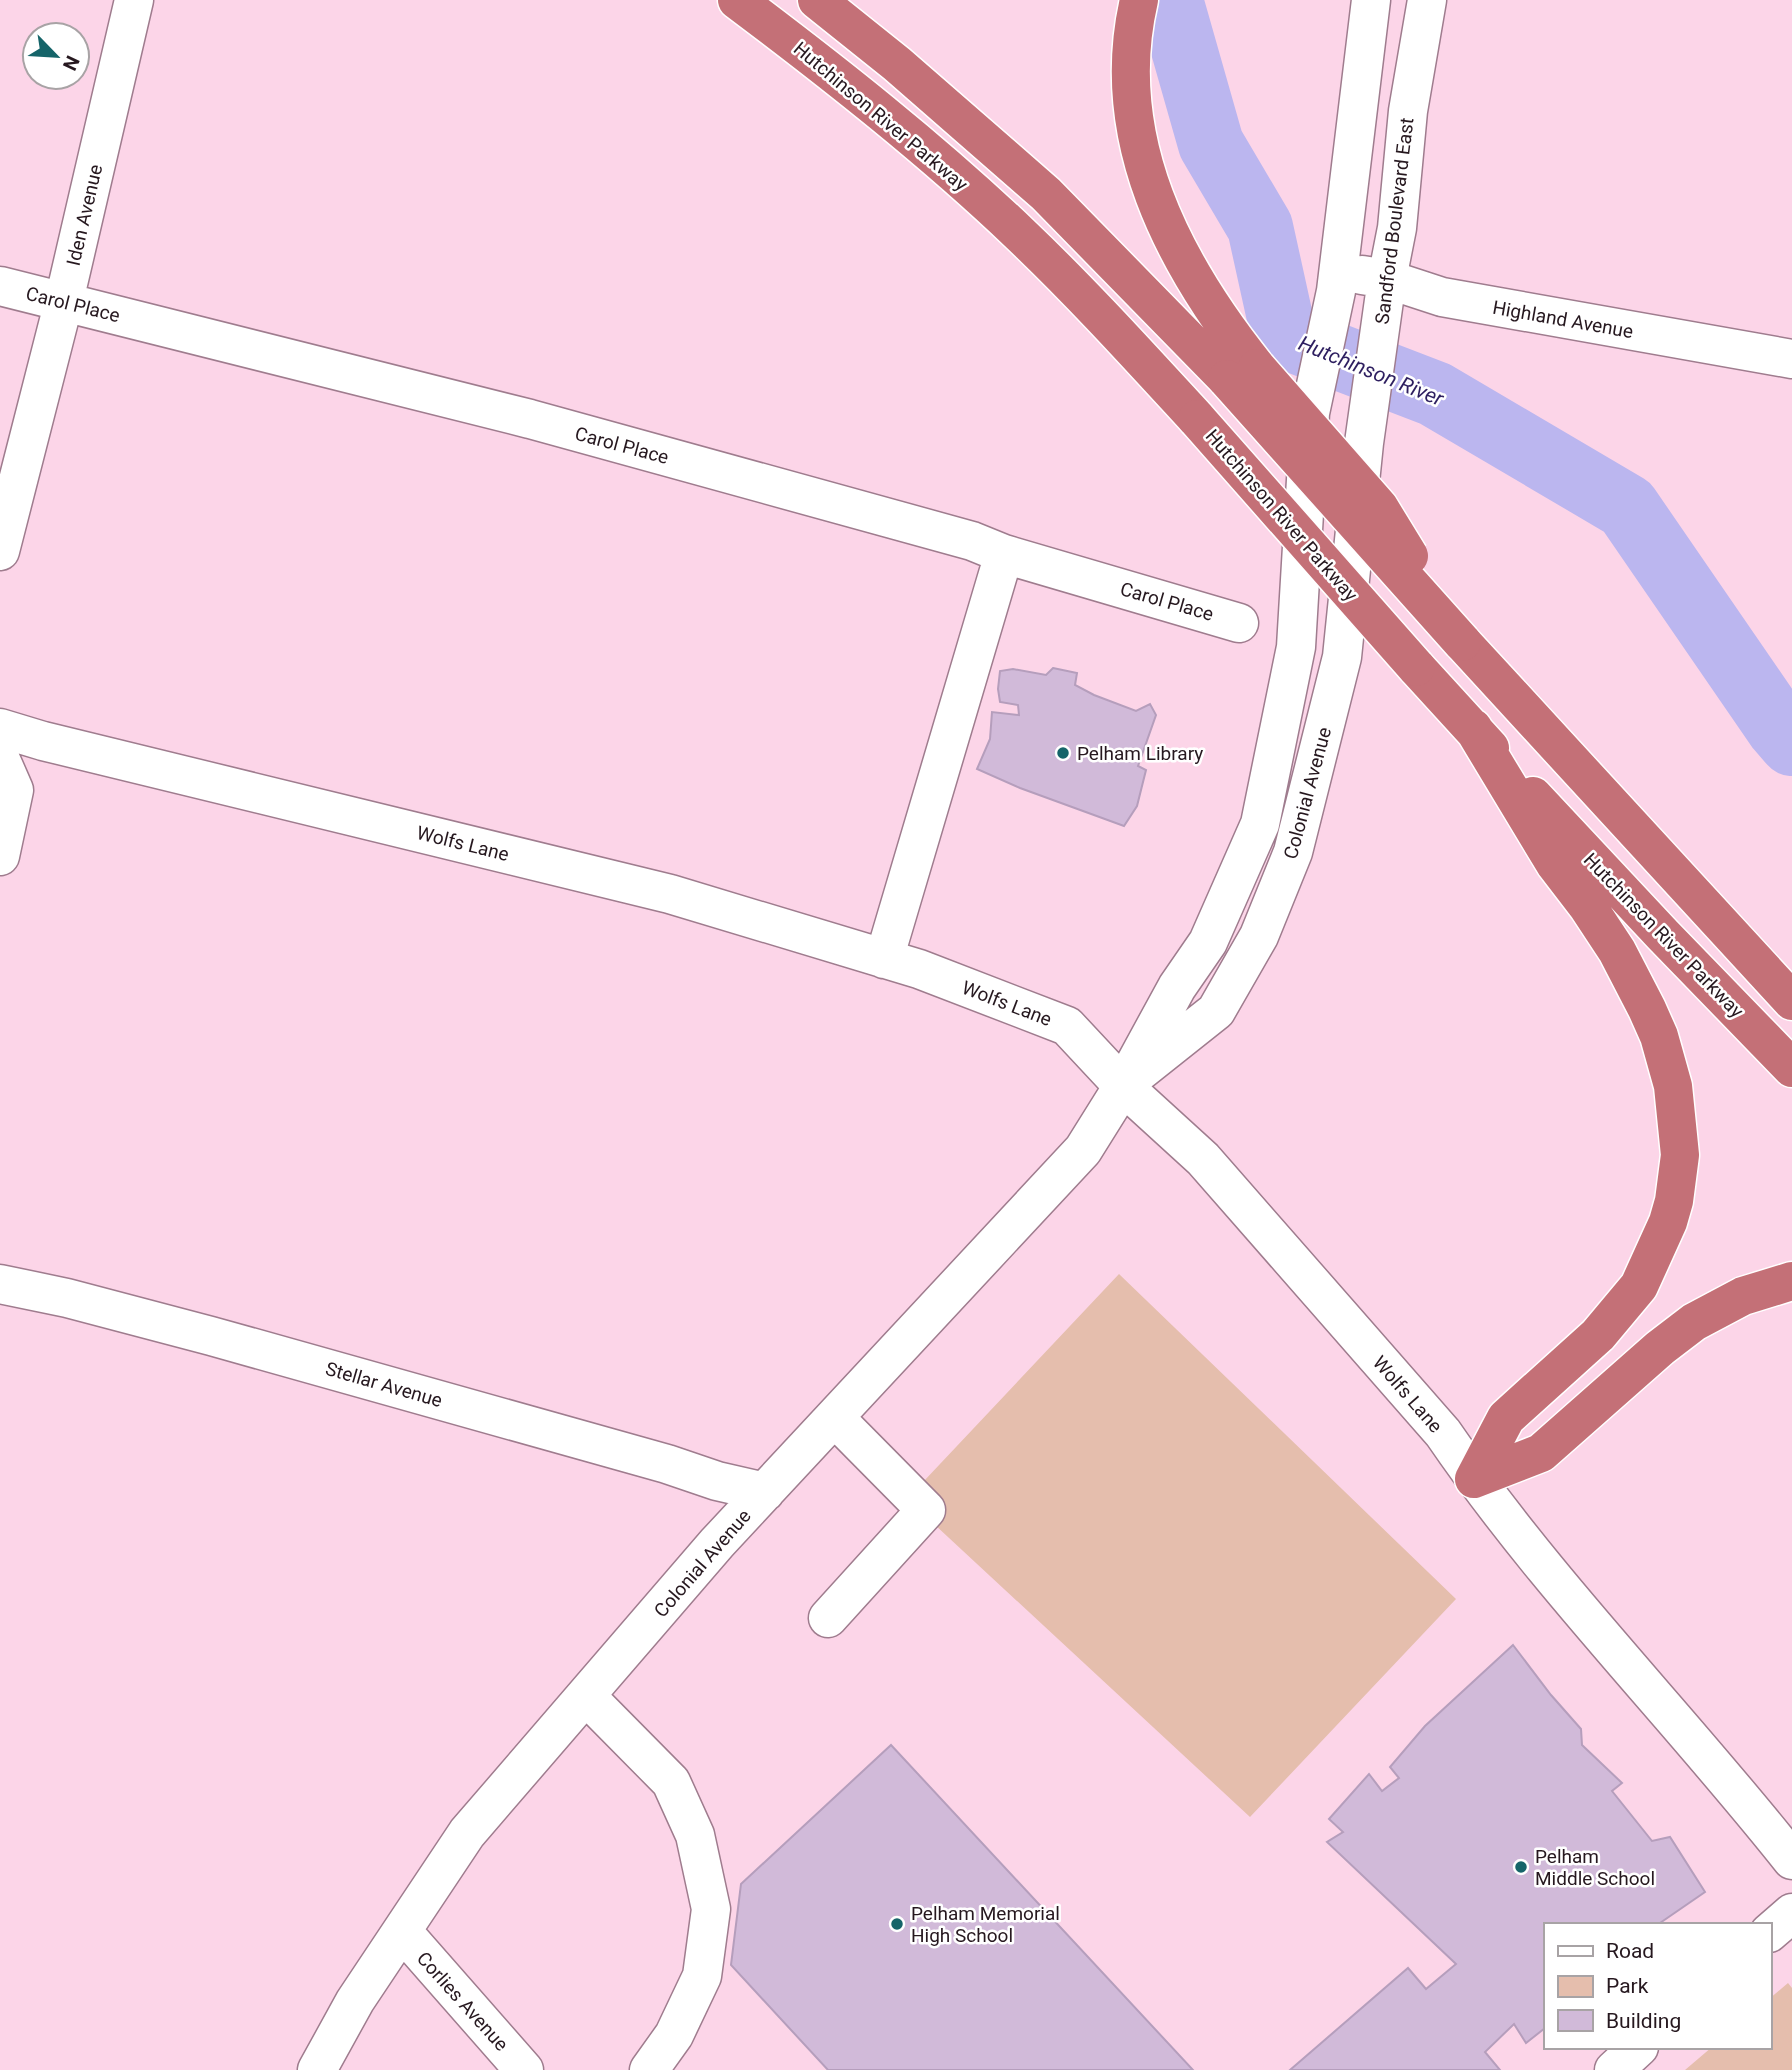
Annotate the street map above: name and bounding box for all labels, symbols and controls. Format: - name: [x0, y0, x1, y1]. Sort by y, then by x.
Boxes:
- north arrow: [21, 21, 91, 91]
- street label: Hutchinson River Parkway: [789, 37, 972, 196]
- text: N: [58, 52, 84, 74]
- street label: Sandford Boulevard East: [1370, 116, 1419, 326]
- street label: Iden Avenue: [62, 162, 107, 268]
- street label: Carol Place: [23, 282, 122, 327]
- street label: Highland Avenue: [1491, 296, 1635, 343]
- water label: Hutchinson River: [1295, 331, 1448, 411]
- street label: Carol Place: [572, 422, 671, 469]
- street label: Hutchinson River Parkway: [1201, 425, 1362, 606]
- street label: Carol Place: [1118, 577, 1216, 626]
- street label: Colonial Avenue: [1279, 725, 1336, 862]
- place label: Pelham Library: [1077, 742, 1203, 765]
- marker: Pelham Library: [1055, 745, 1071, 761]
- street label: Wolfs Lane: [414, 821, 511, 866]
- street label: Hutchinson River Parkway: [1579, 848, 1748, 1022]
- street label: Wolfs Lane: [959, 976, 1055, 1031]
- street label: Wolfs Lane: [1368, 1351, 1447, 1437]
- street label: Stellar Avenue: [323, 1357, 445, 1412]
- street label: Colonial Avenue: [649, 1505, 756, 1622]
- place label: Pelham Middle School: [1535, 1845, 1655, 1890]
- marker: Pelham Middle School: [1513, 1859, 1529, 1875]
- place label: Pelham Memorial High School: [911, 1902, 1060, 1947]
- marker: Pelham Memorial High School: [889, 1916, 905, 1932]
- legend: [1544, 1923, 1771, 2049]
- text: Road: [1606, 1939, 1654, 1963]
- street label: Corlies Avenue: [412, 1947, 513, 2056]
- text: Park: [1606, 1974, 1649, 1998]
- text: Building: [1606, 2009, 1681, 2033]

